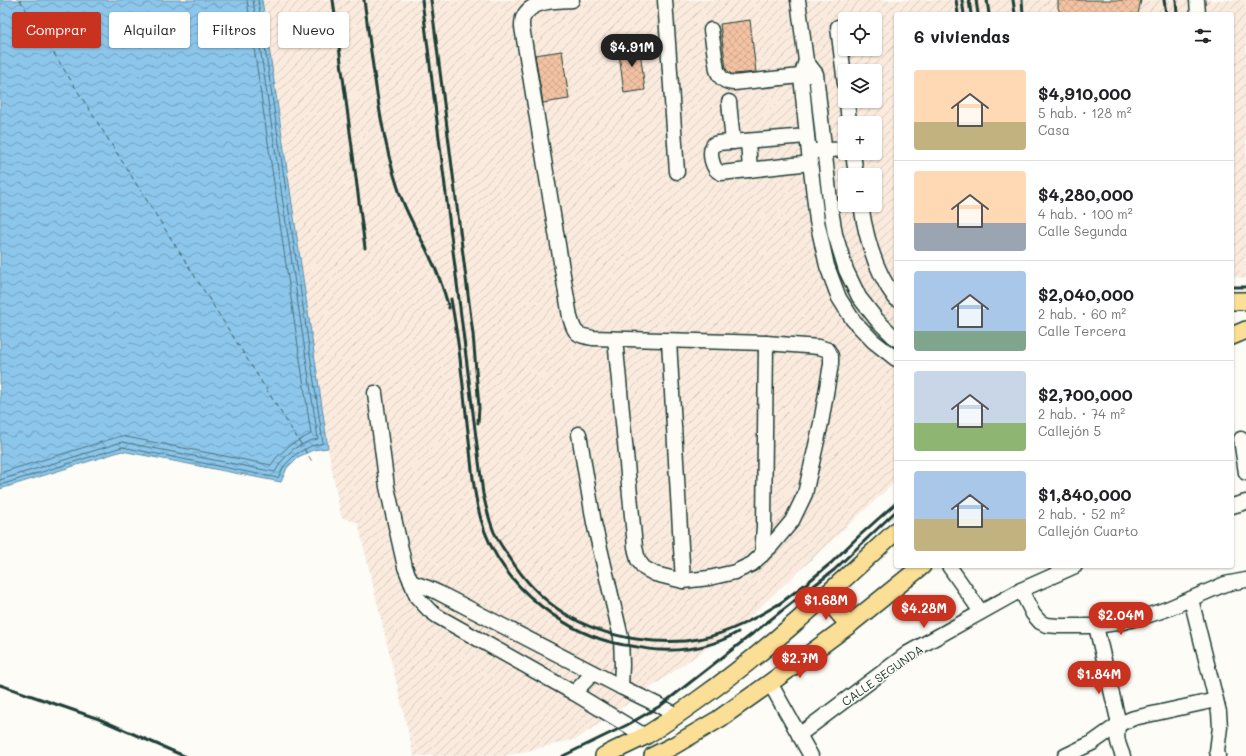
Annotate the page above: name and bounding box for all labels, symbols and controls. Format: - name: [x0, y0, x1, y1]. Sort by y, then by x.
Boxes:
- chip: Comprar: [12, 12, 101, 48]
- chip: Alquilar: [109, 12, 190, 48]
- chip: Filtros: [198, 12, 270, 48]
- chip: Nuevo: [278, 12, 349, 48]
- map controls: [838, 12, 882, 212]
- button: locate: [838, 12, 882, 56]
- text: 6 viviendas: [914, 25, 1010, 47]
- icon: filters: [1192, 25, 1214, 47]
- pin: $4.91M: [599, 34, 665, 68]
- text: $4.91M: [610, 38, 654, 55]
- button: layers: [838, 64, 882, 108]
- text: $4,910,000: [1038, 82, 1131, 104]
- icon: home: [946, 86, 994, 134]
- text: 5 hab. · 128 m²: [1038, 104, 1132, 121]
- button: +: [838, 116, 882, 160]
- text: Casa: [1038, 121, 1070, 138]
- button: −: [838, 168, 882, 212]
- text: $4,280,000: [1038, 183, 1134, 205]
- icon: home: [946, 187, 994, 235]
- text: 4 hab. · 100 m²: [1038, 205, 1133, 222]
- text: Calle Segunda: [1038, 222, 1128, 239]
- text: $2,040,000: [1038, 283, 1134, 305]
- icon: home: [946, 287, 994, 335]
- text: 2 hab. · 60 m²: [1038, 305, 1126, 322]
- text: Calle Tercera: [1038, 322, 1126, 339]
- text: $2,700,000: [1038, 383, 1133, 405]
- icon: home: [946, 387, 994, 435]
- text: 2 hab. · 74 m²: [1038, 405, 1125, 422]
- text: Callejón 5: [1038, 422, 1101, 439]
- text: $1,840,000: [1038, 483, 1132, 505]
- icon: home: [946, 487, 994, 535]
- text: 2 hab. · 52 m²: [1038, 505, 1125, 522]
- text: Callejón Cuarto: [1038, 522, 1138, 539]
- pin: $1.68M: [793, 587, 859, 621]
- text: $1.68M: [804, 591, 848, 608]
- pin: $4.28M: [891, 595, 957, 629]
- text: $4.28M: [901, 599, 947, 616]
- pin: $2.04M: [1088, 602, 1154, 636]
- text: $2.04M: [1098, 606, 1144, 623]
- street label: CALLE SEGUNDA: [838, 641, 926, 709]
- pin: $2.7M: [772, 645, 828, 679]
- text: $2.7M: [781, 649, 819, 666]
- pin: $1.84M: [1066, 661, 1132, 695]
- text: $1.84M: [1077, 665, 1121, 682]

